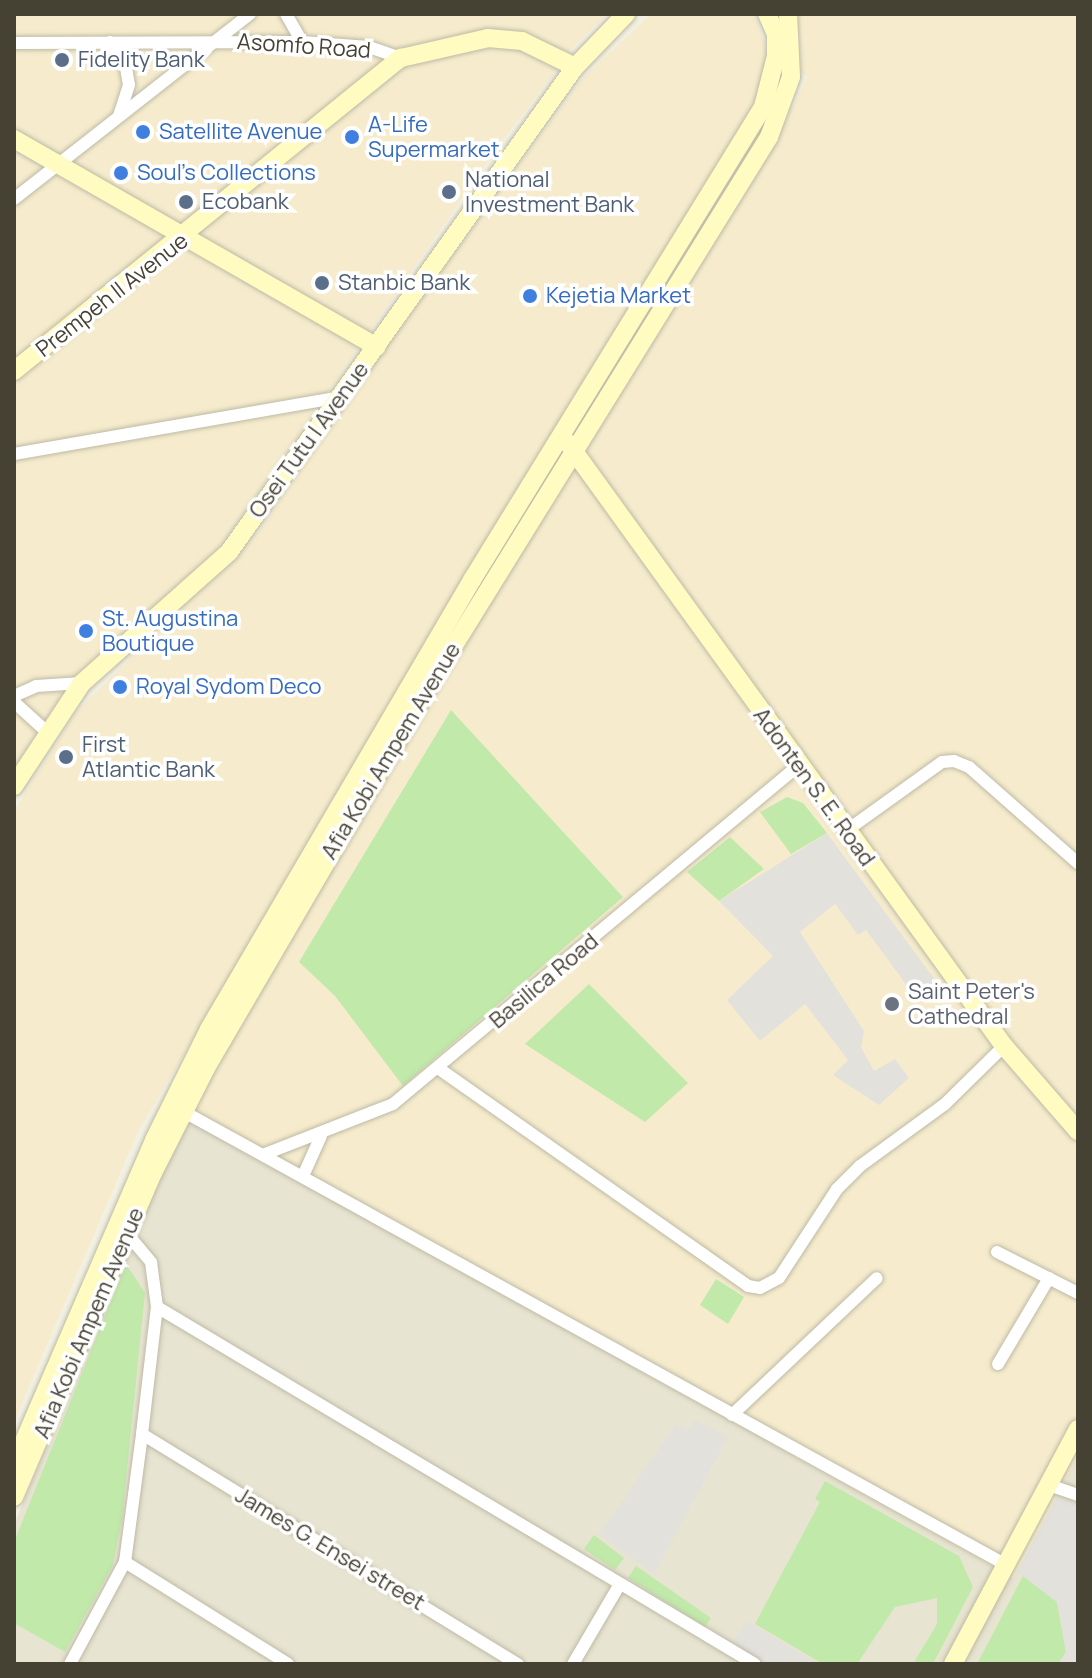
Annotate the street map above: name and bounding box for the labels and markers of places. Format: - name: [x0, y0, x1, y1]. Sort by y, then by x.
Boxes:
- place label: Fidelity Bank: [78, 47, 205, 73]
- marker: Fidelity Bank: [53, 51, 71, 69]
- place label: A-Life Supermarket: [368, 111, 500, 162]
- place label: Satellite Avenue: [159, 119, 322, 145]
- marker: Satellite Avenue: [134, 123, 152, 141]
- marker: A-Life Supermarket: [343, 128, 361, 146]
- place label: Soul's Collections: [137, 160, 316, 186]
- marker: Soul's Collections: [112, 164, 130, 182]
- place label: National Investment Bank: [465, 166, 634, 218]
- marker: National Investment Bank: [440, 183, 458, 201]
- place label: Ecobank: [202, 189, 289, 215]
- marker: Ecobank: [177, 193, 195, 211]
- place label: Stanbic Bank: [338, 270, 470, 296]
- marker: Stanbic Bank: [313, 274, 331, 292]
- place label: Kejetia Market: [546, 283, 691, 309]
- marker: Kejetia Market: [521, 287, 539, 305]
- place label: St. Augustina Boutique: [102, 605, 238, 656]
- marker: St. Augustina Boutique: [77, 622, 95, 640]
- place label: Royal Sydom Deco: [136, 674, 321, 700]
- marker: Royal Sydom Deco: [111, 678, 129, 696]
- place label: First Atlantic Bank: [82, 731, 215, 782]
- marker: First Atlantic Bank: [57, 748, 75, 766]
- place label: Saint Peter's Cathedral: [908, 978, 1035, 1030]
- marker: Saint Peter's Cathedral: [883, 995, 901, 1013]

